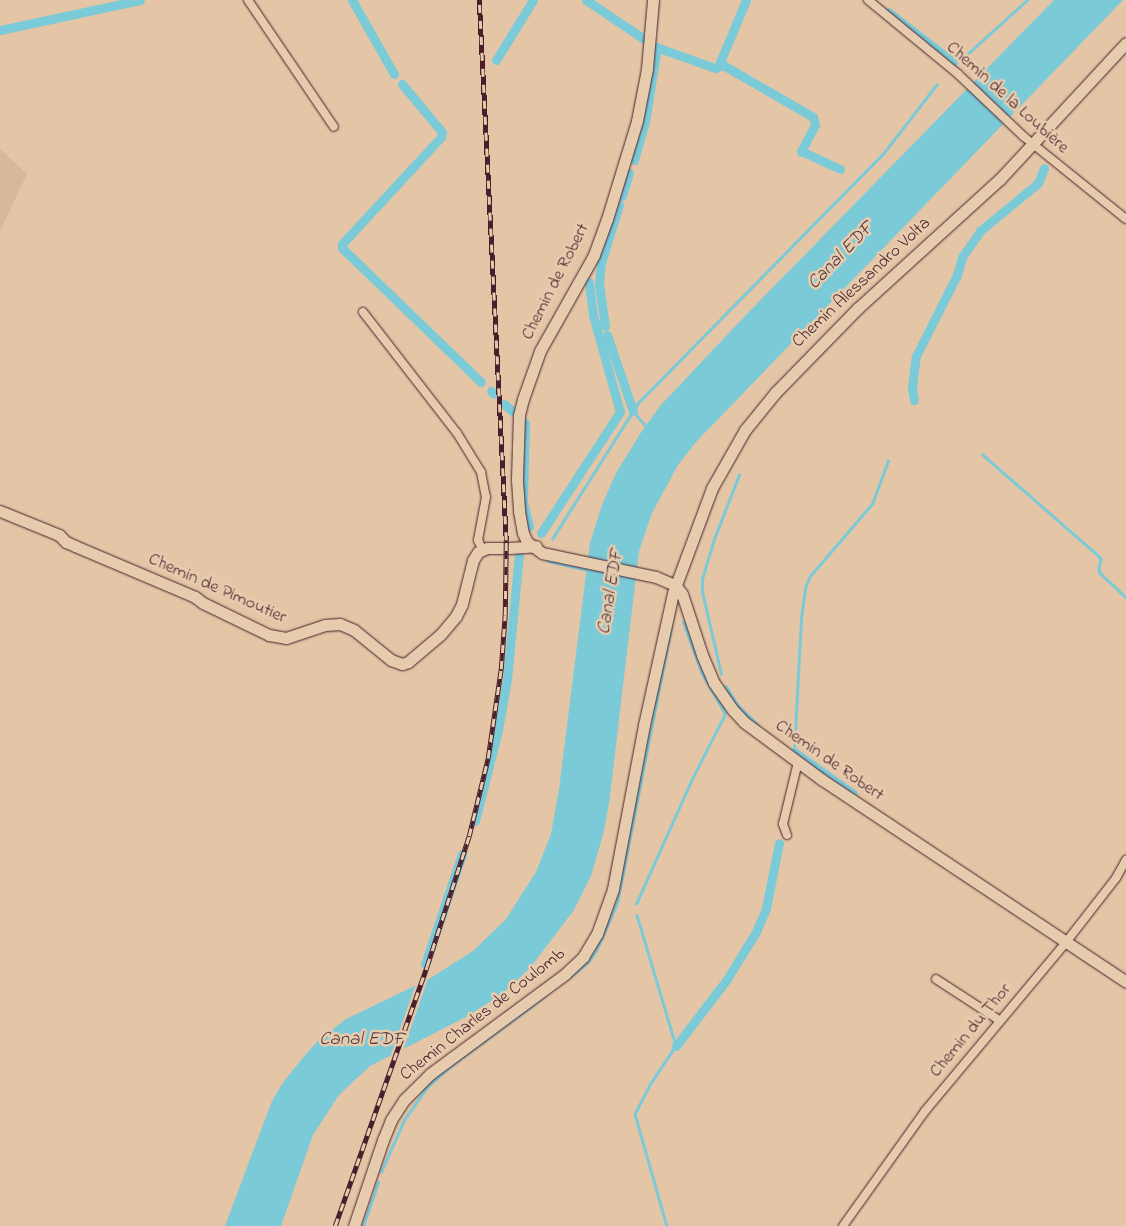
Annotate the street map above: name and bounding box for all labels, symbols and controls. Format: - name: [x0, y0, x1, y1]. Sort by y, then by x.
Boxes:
- street label: Chemin de la Loubière: [941, 37, 1073, 159]
- street label: Chemin Alessandro Volta: [788, 213, 936, 353]
- water label: Canal EDF: [803, 217, 879, 295]
- street label: Chemin de Robert: [517, 220, 595, 344]
- water label: Canal EDF: [593, 548, 629, 636]
- street label: Chemin de Pimoutier: [145, 549, 289, 629]
- street label: Chemin de Robert: [770, 716, 888, 806]
- street label: Chemin Charles de Coulomb: [396, 944, 570, 1086]
- street label: Chemin du Thor: [926, 980, 1016, 1082]
- water label: Canal EDF: [319, 1029, 405, 1051]

